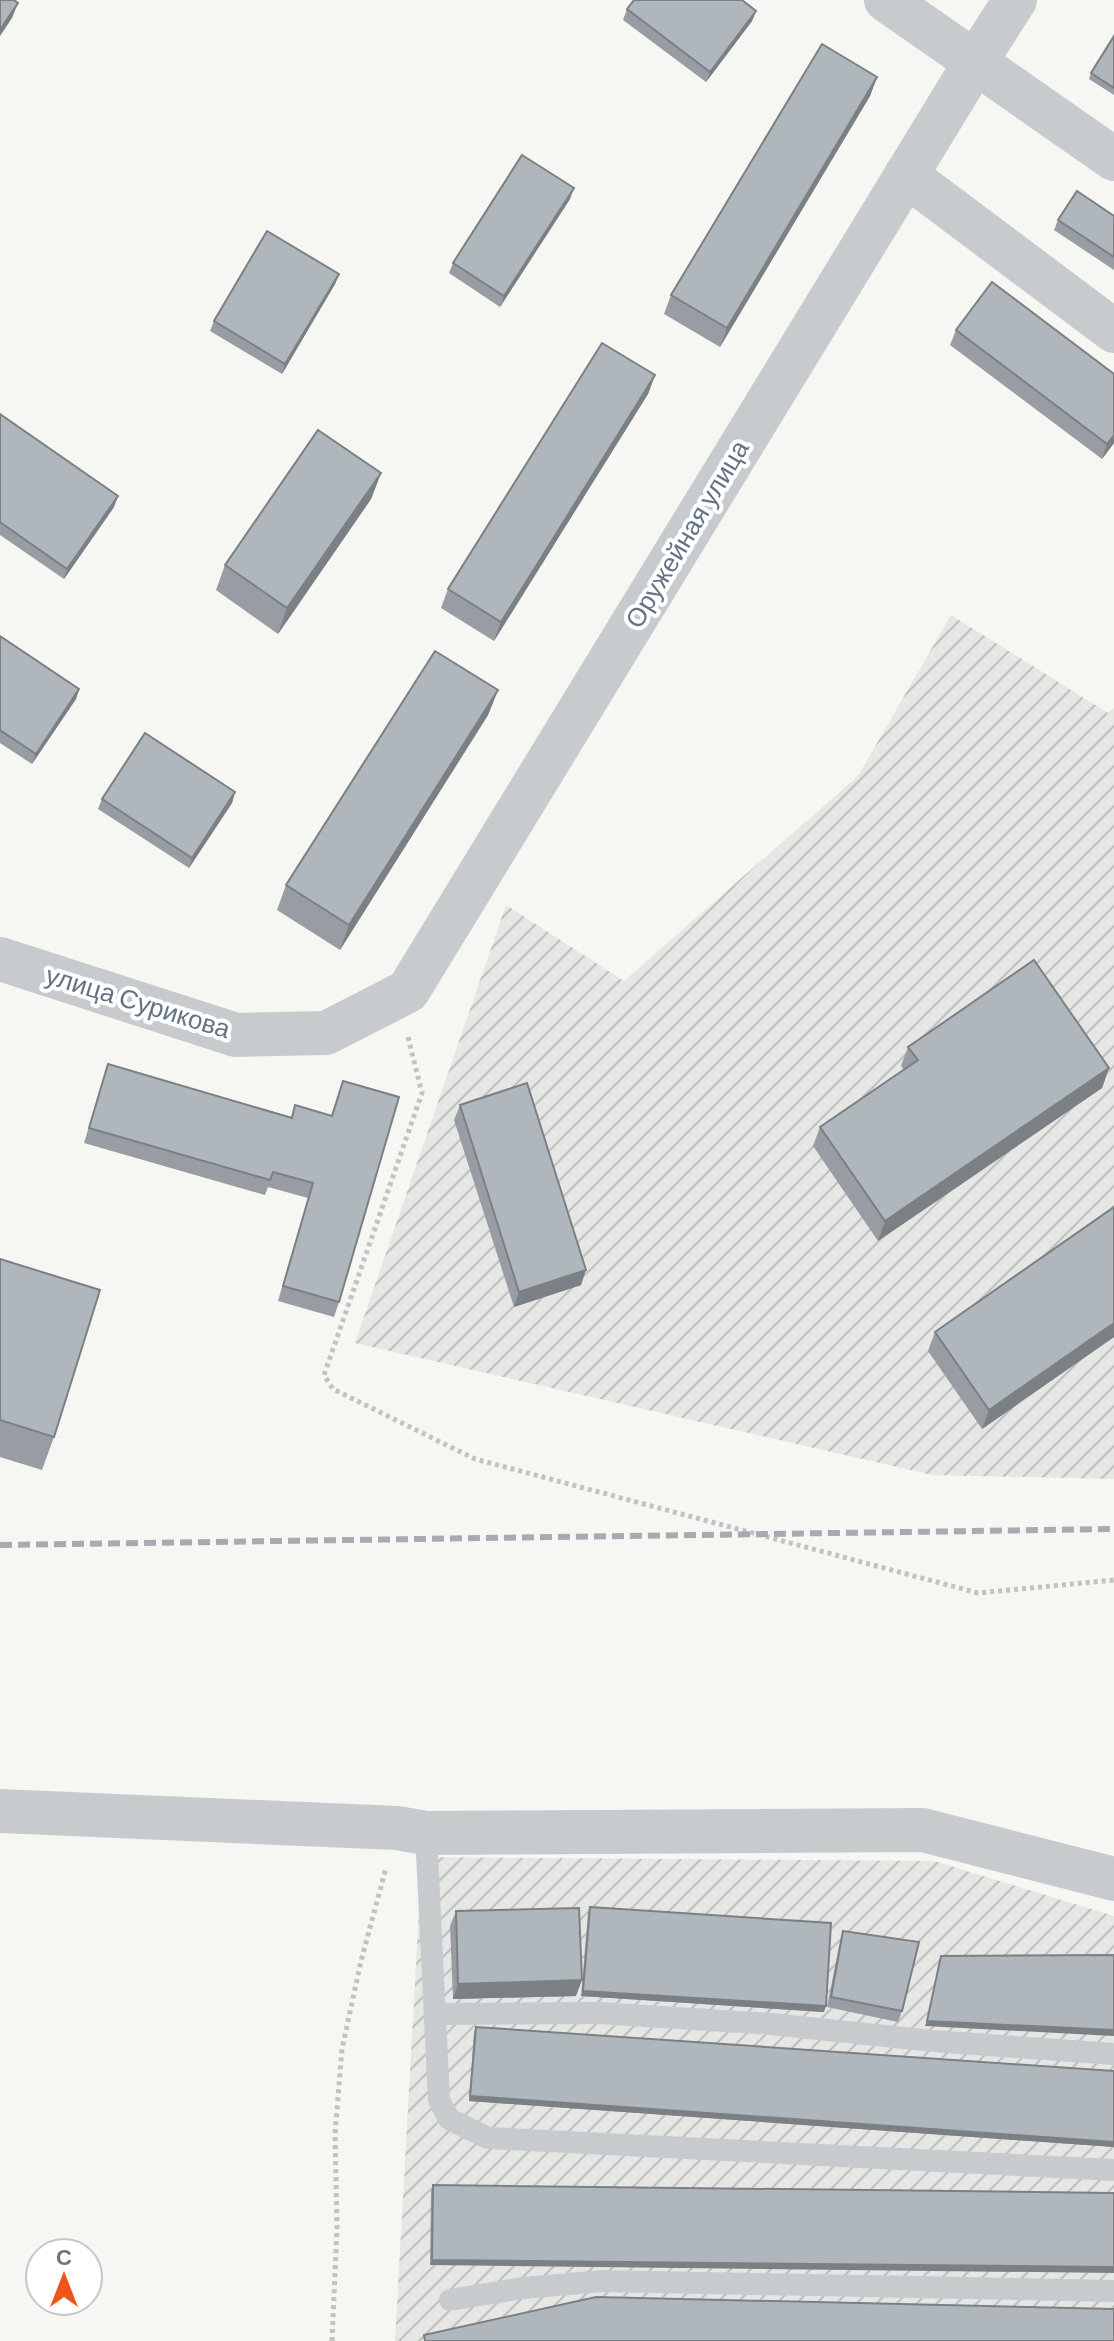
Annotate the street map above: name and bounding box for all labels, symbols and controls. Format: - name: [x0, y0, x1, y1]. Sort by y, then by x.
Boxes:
- street label: Оружейная улица: [617, 433, 754, 633]
- street label: улица Сурикова: [42, 958, 235, 1044]
- north arrow: [24, 2237, 104, 2317]
- text: С: [56, 2243, 72, 2269]

